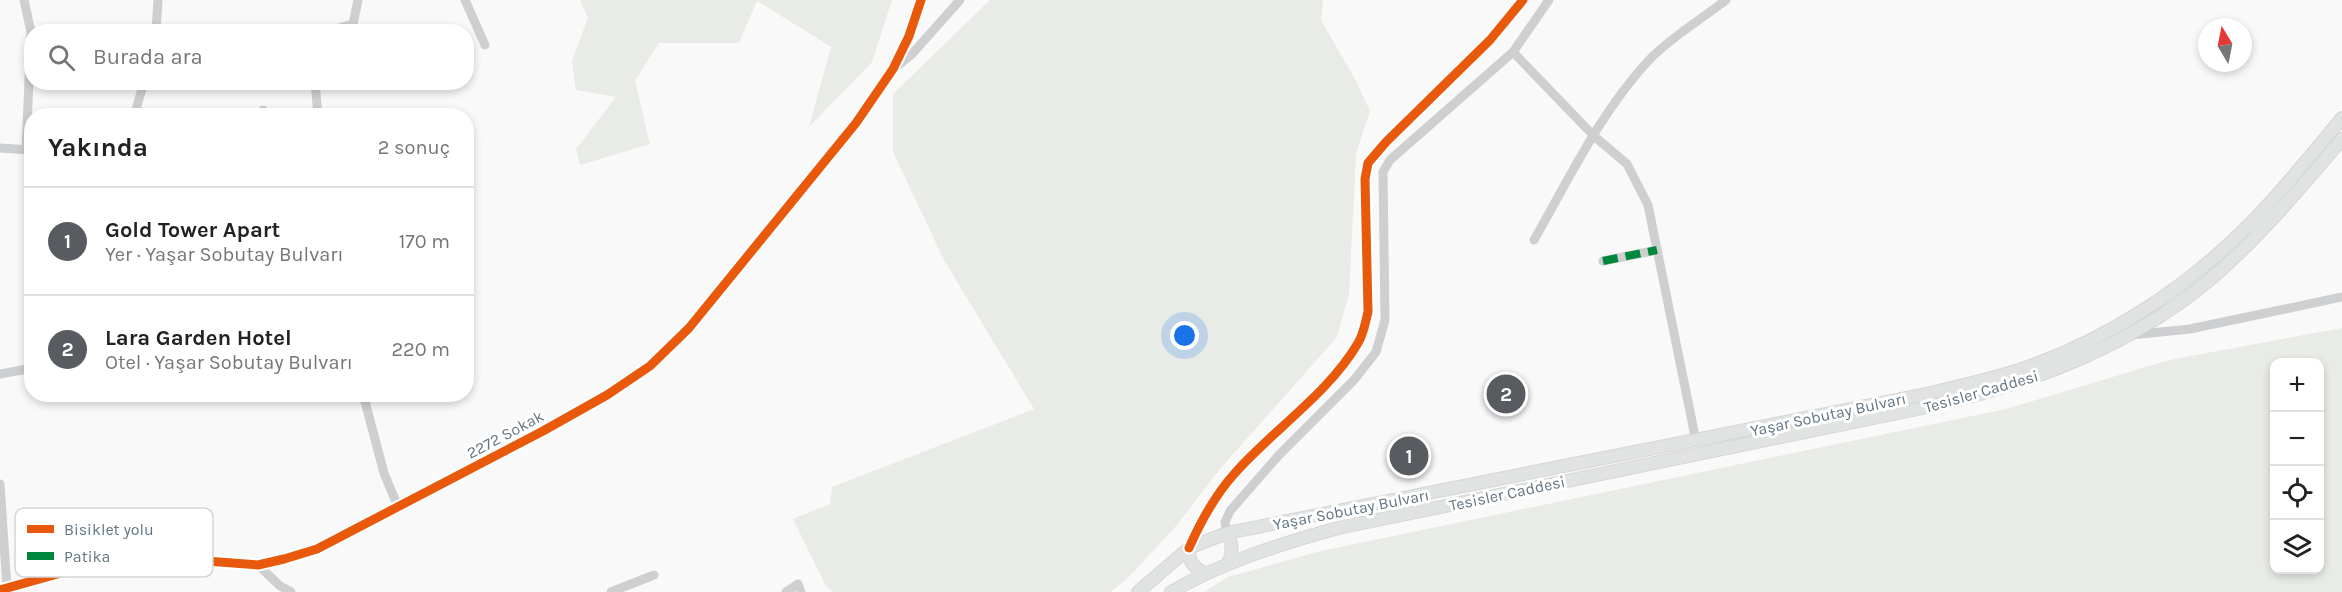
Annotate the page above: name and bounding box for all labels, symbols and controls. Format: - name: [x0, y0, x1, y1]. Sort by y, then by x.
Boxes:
- north arrow: [2198, 18, 2252, 72]
- search box: [24, 24, 474, 90]
- icon: search: [45, 41, 78, 74]
- text: Burada ara: [93, 44, 203, 70]
- text: Yakında: [48, 132, 148, 163]
- text: 2 sonuç: [378, 136, 450, 159]
- text: Gold Tower Apart: [105, 217, 280, 243]
- text: 1: [64, 230, 71, 253]
- text: 170 m: [399, 230, 450, 253]
- text: Yer · Yaşar Sobutay Bulvarı: [105, 243, 343, 266]
- your location: [1170, 321, 1199, 350]
- text: Lara Garden Hotel: [105, 325, 292, 351]
- text: 2: [61, 338, 74, 361]
- text: 220 m: [391, 338, 450, 361]
- text: Otel · Yaşar Sobutay Bulvarı: [105, 351, 353, 374]
- map controls: [2270, 358, 2324, 574]
- button: +: [2270, 358, 2324, 412]
- street label: Tesisler Caddesi: [1922, 366, 2040, 417]
- pin: 2: [1486, 372, 1526, 416]
- street label: Yaşar Sobutay Bulvarı: [1749, 389, 1908, 440]
- street label: 2272 Sokak: [464, 406, 547, 463]
- button: −: [2270, 412, 2324, 466]
- pin: 1: [1390, 434, 1428, 478]
- button: locate: [2270, 466, 2324, 520]
- street label: Tesisler Caddesi: [1447, 472, 1567, 515]
- street label: Yaşar Sobutay Bulvarı: [1271, 485, 1431, 534]
- legend: [15, 508, 213, 577]
- text: Bisiklet yolu: [64, 520, 154, 539]
- button: layers: [2270, 520, 2324, 574]
- text: Patika: [64, 547, 110, 566]

